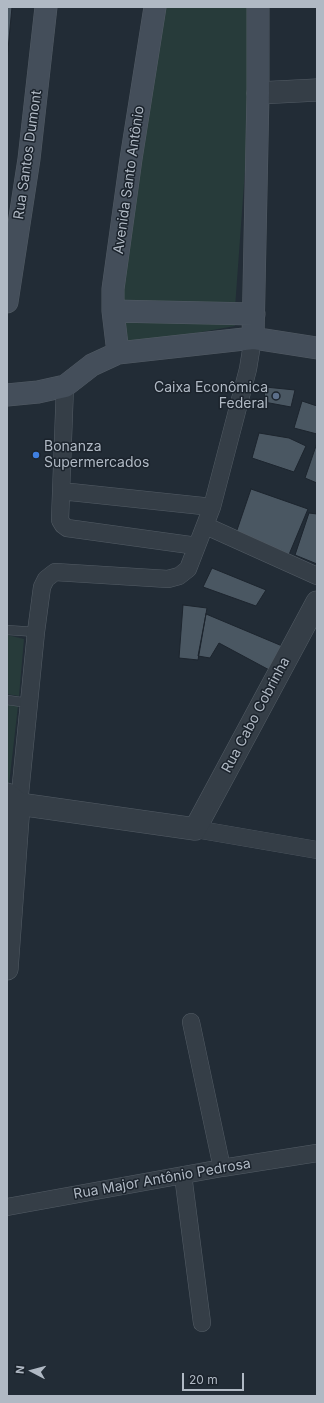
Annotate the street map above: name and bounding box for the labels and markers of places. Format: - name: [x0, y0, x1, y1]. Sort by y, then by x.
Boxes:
- place label: Caixa Econômica Federal: [154, 380, 268, 412]
- marker: Caixa Econômica Federal: [271, 391, 281, 401]
- place label: Bonanza Supermercados: [44, 439, 149, 472]
- marker: Bonanza Supermercados: [31, 450, 41, 460]

